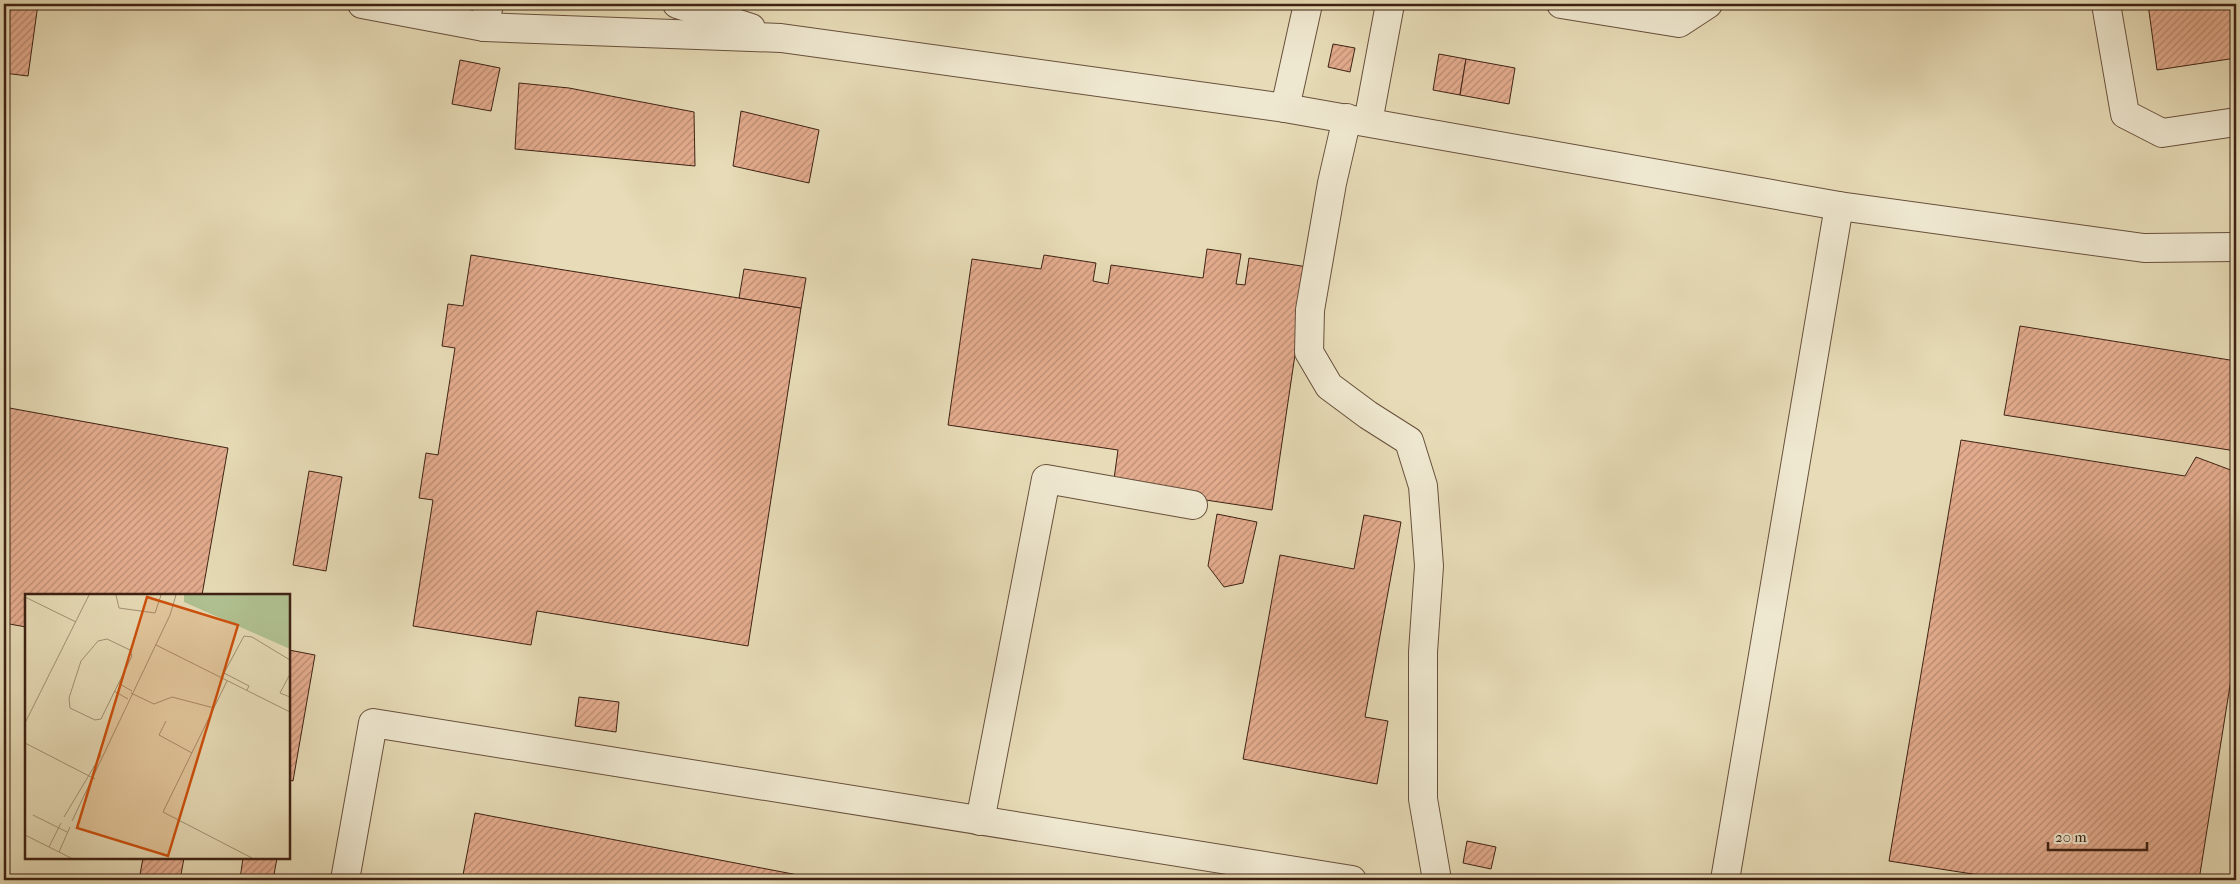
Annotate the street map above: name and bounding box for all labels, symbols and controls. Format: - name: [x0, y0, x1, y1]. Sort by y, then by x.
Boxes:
- inset map: [25, 594, 290, 859]
- scale bar: [2048, 819, 2146, 851]
- text: 20 m: [2055, 828, 2087, 846]

